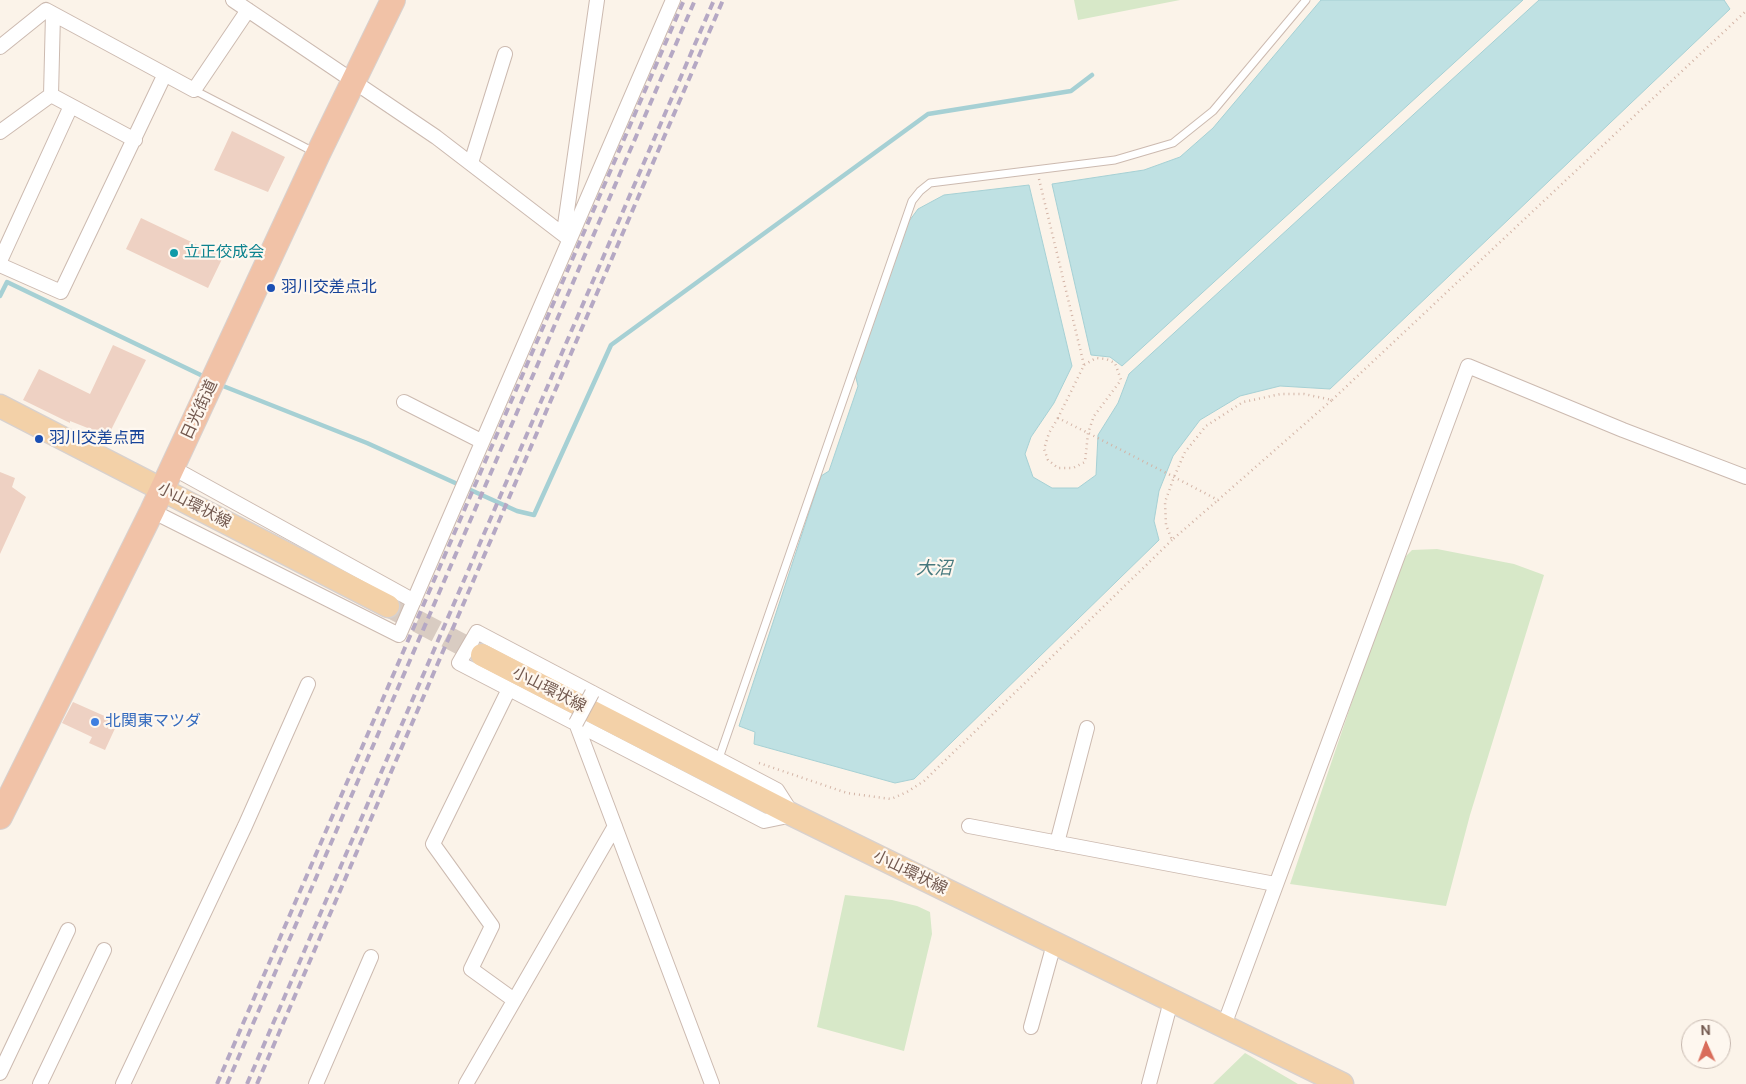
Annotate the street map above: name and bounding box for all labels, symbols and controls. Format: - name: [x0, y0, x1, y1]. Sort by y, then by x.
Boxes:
- place label: 立正佼成会: [184, 243, 264, 263]
- marker: 立正佼成会: [168, 247, 180, 259]
- place label: 羽川交差点北: [281, 278, 377, 298]
- marker: 羽川交差点北: [265, 282, 277, 294]
- street label: 日光街道: [178, 377, 222, 443]
- place label: 羽川交差点西: [49, 429, 145, 449]
- marker: 羽川交差点西: [33, 433, 45, 445]
- street label: 小山環状線: [154, 479, 234, 533]
- water label: 大沼: [916, 558, 952, 580]
- street label: 小山環状線: [509, 663, 589, 717]
- place label: 北関東マツダ: [105, 712, 201, 732]
- marker: 北関東マツダ: [89, 716, 101, 728]
- street label: 小山環状線: [870, 847, 950, 899]
- north arrow: [1681, 1019, 1731, 1069]
- text: N: [1700, 1021, 1711, 1039]

